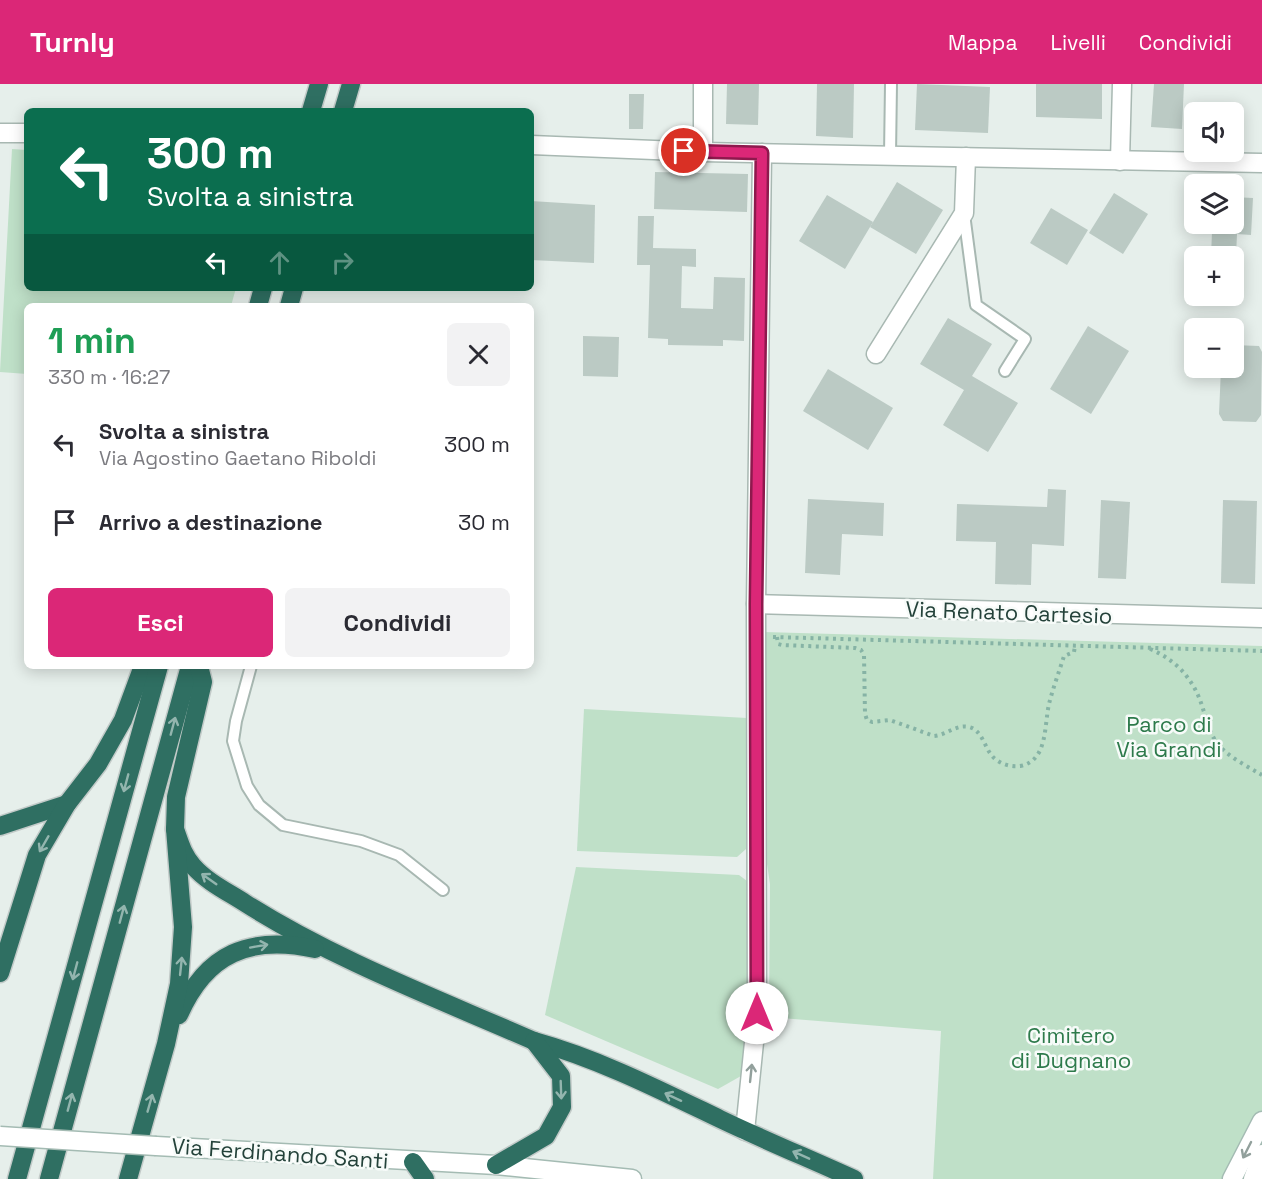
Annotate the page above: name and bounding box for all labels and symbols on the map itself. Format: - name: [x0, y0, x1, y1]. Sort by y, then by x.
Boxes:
- pin: [658, 125, 709, 176]
- street label: Via Renato Cartesio: [905, 594, 1113, 630]
- park label: Parco di Via Grandi: [1116, 710, 1222, 763]
- one-way arrow: [168, 717, 180, 736]
- one-way arrow: [120, 773, 132, 792]
- one-way arrow: [37, 835, 49, 852]
- one-way arrow: [201, 873, 217, 885]
- one-way arrow: [116, 905, 128, 924]
- one-way arrow: [248, 940, 268, 951]
- one-way arrow: [175, 956, 186, 976]
- one-way arrow: [68, 961, 80, 980]
- position arrow: [725, 981, 789, 1045]
- park label: Cimitero di Dugnano: [1011, 1021, 1131, 1074]
- one-way arrow: [746, 1063, 757, 1083]
- one-way arrow: [556, 1080, 567, 1100]
- one-way arrow: [665, 1090, 683, 1102]
- one-way arrow: [64, 1093, 76, 1112]
- one-way arrow: [144, 1093, 156, 1112]
- street label: Via Ferdinando Santi: [171, 1131, 389, 1175]
- one-way arrow: [1241, 1141, 1253, 1158]
- one-way arrow: [792, 1149, 810, 1161]

